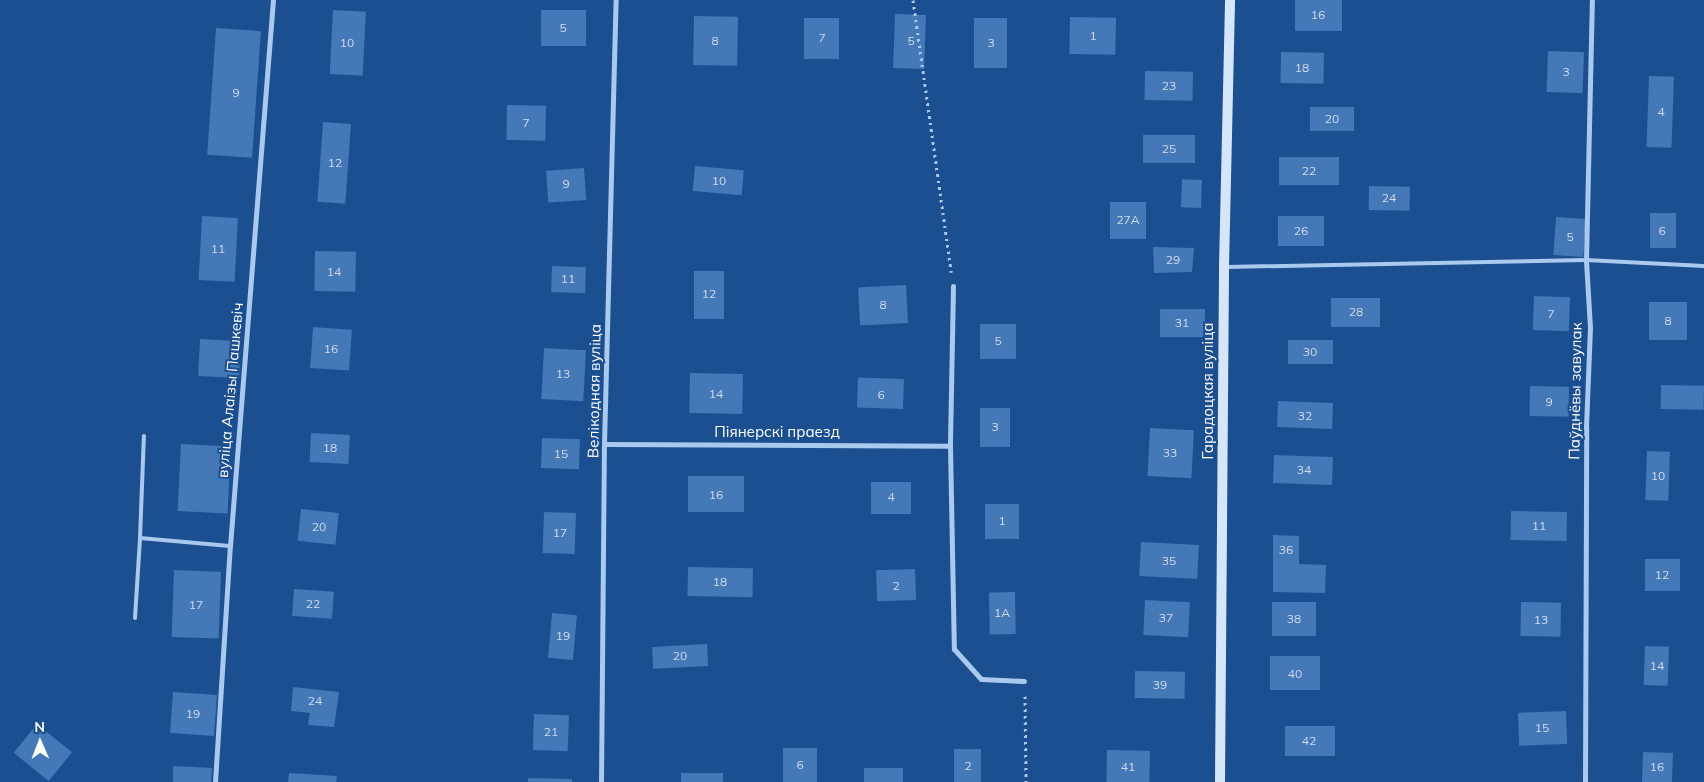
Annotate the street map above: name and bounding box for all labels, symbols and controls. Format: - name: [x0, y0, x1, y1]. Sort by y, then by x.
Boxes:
- house number: 16: [1311, 8, 1325, 22]
- house number: 5: [559, 21, 567, 35]
- house number: 1: [1089, 29, 1097, 43]
- house number: 7: [818, 31, 826, 45]
- house number: 8: [711, 34, 719, 48]
- house number: 5: [907, 34, 915, 48]
- house number: 10: [340, 36, 354, 50]
- house number: 3: [987, 36, 995, 50]
- house number: 18: [1295, 61, 1309, 75]
- house number: 3: [1562, 65, 1570, 79]
- house number: 23: [1162, 79, 1176, 93]
- house number: 9: [232, 86, 240, 100]
- house number: 4: [1657, 105, 1665, 119]
- house number: 20: [1325, 112, 1339, 126]
- house number: 7: [522, 116, 530, 130]
- house number: 25: [1162, 142, 1176, 156]
- house number: 12: [328, 156, 342, 170]
- house number: 22: [1302, 164, 1316, 178]
- house number: 10: [712, 174, 726, 188]
- house number: 9: [562, 177, 570, 191]
- house number: 24: [1382, 191, 1396, 205]
- house number: 27А: [1116, 213, 1140, 227]
- house number: 26: [1294, 224, 1308, 238]
- house number: 6: [1658, 224, 1666, 238]
- house number: 5: [1566, 230, 1574, 244]
- house number: 11: [211, 242, 225, 256]
- house number: 29: [1166, 253, 1180, 267]
- house number: 14: [327, 265, 341, 279]
- house number: 11: [561, 272, 575, 286]
- house number: 12: [702, 287, 716, 301]
- house number: 8: [879, 298, 887, 312]
- street label: вуліца Алаізы Пашкевіч: [213, 302, 247, 478]
- house number: 28: [1349, 305, 1363, 319]
- house number: 7: [1547, 307, 1555, 321]
- house number: 8: [1664, 314, 1672, 328]
- house number: 31: [1175, 316, 1189, 330]
- street label: Паўднёвы завулак: [1565, 322, 1585, 460]
- street label: Гарадоцкая вуліца: [1199, 323, 1217, 459]
- street label: Велікодная вуліца: [584, 324, 604, 458]
- house number: 5: [994, 334, 1002, 348]
- house number: 16: [324, 342, 338, 356]
- house number: 30: [1303, 345, 1317, 359]
- house number: 13: [556, 367, 570, 381]
- house number: 14: [709, 387, 723, 401]
- house number: 6: [877, 388, 885, 402]
- house number: 9: [1545, 395, 1553, 409]
- house number: 32: [1298, 409, 1312, 423]
- house number: 3: [991, 420, 999, 434]
- street label: Піянерскі праезд: [714, 423, 840, 441]
- house number: 18: [323, 441, 337, 455]
- house number: 33: [1163, 446, 1177, 460]
- house number: 15: [554, 447, 568, 461]
- house number: 34: [1297, 463, 1311, 477]
- house number: 10: [1651, 469, 1665, 483]
- house number: 16: [709, 488, 723, 502]
- house number: 4: [887, 490, 895, 504]
- house number: 1: [998, 514, 1006, 528]
- house number: 11: [1532, 519, 1546, 533]
- house number: 20: [312, 520, 326, 534]
- house number: 17: [553, 526, 567, 540]
- house number: 36: [1279, 543, 1293, 557]
- house number: 35: [1162, 554, 1176, 568]
- house number: 12: [1655, 568, 1669, 582]
- house number: 18: [713, 575, 727, 589]
- house number: 2: [892, 579, 900, 593]
- house number: 22: [306, 597, 320, 611]
- house number: 17: [189, 598, 203, 612]
- house number: 1А: [994, 606, 1010, 620]
- house number: 37: [1159, 611, 1173, 625]
- house number: 38: [1287, 612, 1301, 626]
- house number: 13: [1534, 613, 1548, 627]
- house number: 19: [556, 629, 570, 643]
- house number: 20: [673, 649, 687, 663]
- house number: 14: [1650, 659, 1664, 673]
- house number: 40: [1288, 667, 1302, 681]
- house number: 39: [1153, 678, 1167, 692]
- house number: 24: [308, 694, 322, 708]
- house number: 19: [186, 707, 200, 721]
- north arrow: [15, 717, 65, 767]
- text: N: [34, 718, 45, 736]
- house number: 15: [1535, 721, 1549, 735]
- house number: 21: [544, 725, 558, 739]
- house number: 42: [1302, 734, 1316, 748]
- house number: 6: [796, 758, 804, 772]
- house number: 2: [964, 759, 972, 773]
- house number: 41: [1121, 760, 1135, 774]
- house number: 16: [1650, 760, 1664, 774]

